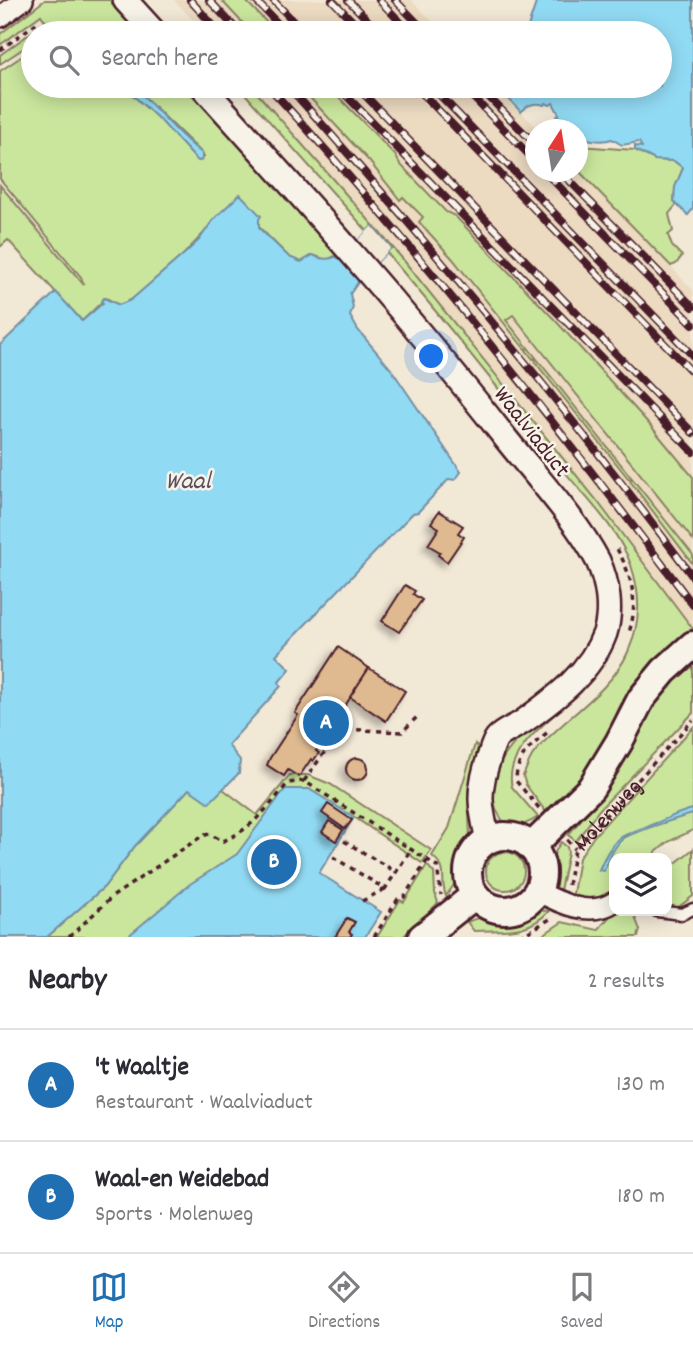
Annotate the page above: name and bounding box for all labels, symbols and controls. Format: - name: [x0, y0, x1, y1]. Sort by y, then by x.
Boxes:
- search box: [21, 21, 672, 98]
- icon: search: [45, 41, 83, 79]
- text: Search here: [101, 41, 219, 78]
- north arrow: [525, 119, 588, 182]
- your location: [414, 339, 448, 373]
- street label: Waalviaduct: [484, 380, 577, 486]
- water label: Waal: [165, 464, 213, 501]
- pin: A: [303, 697, 349, 749]
- street label: Molenweg: [567, 772, 652, 860]
- pin: B: [251, 836, 297, 888]
- map controls: [609, 853, 672, 916]
- button: layers: [609, 853, 672, 916]
- text: Nearby: [28, 961, 106, 1004]
- text: 2 results: [588, 966, 665, 999]
- text: 't Waaltje: [95, 1050, 189, 1087]
- text: A: [45, 1069, 57, 1102]
- text: 130 m: [616, 1069, 665, 1102]
- text: Restaurant · Waalviaduct: [95, 1087, 313, 1120]
- text: Waal-en Weidebad: [95, 1162, 269, 1199]
- text: B: [46, 1181, 56, 1214]
- text: 180 m: [617, 1181, 665, 1214]
- text: Sports · Molenweg: [95, 1199, 253, 1232]
- tab: Map: [90, 1268, 128, 1337]
- tab: Directions: [308, 1268, 380, 1337]
- tab: Saved: [560, 1268, 603, 1337]

